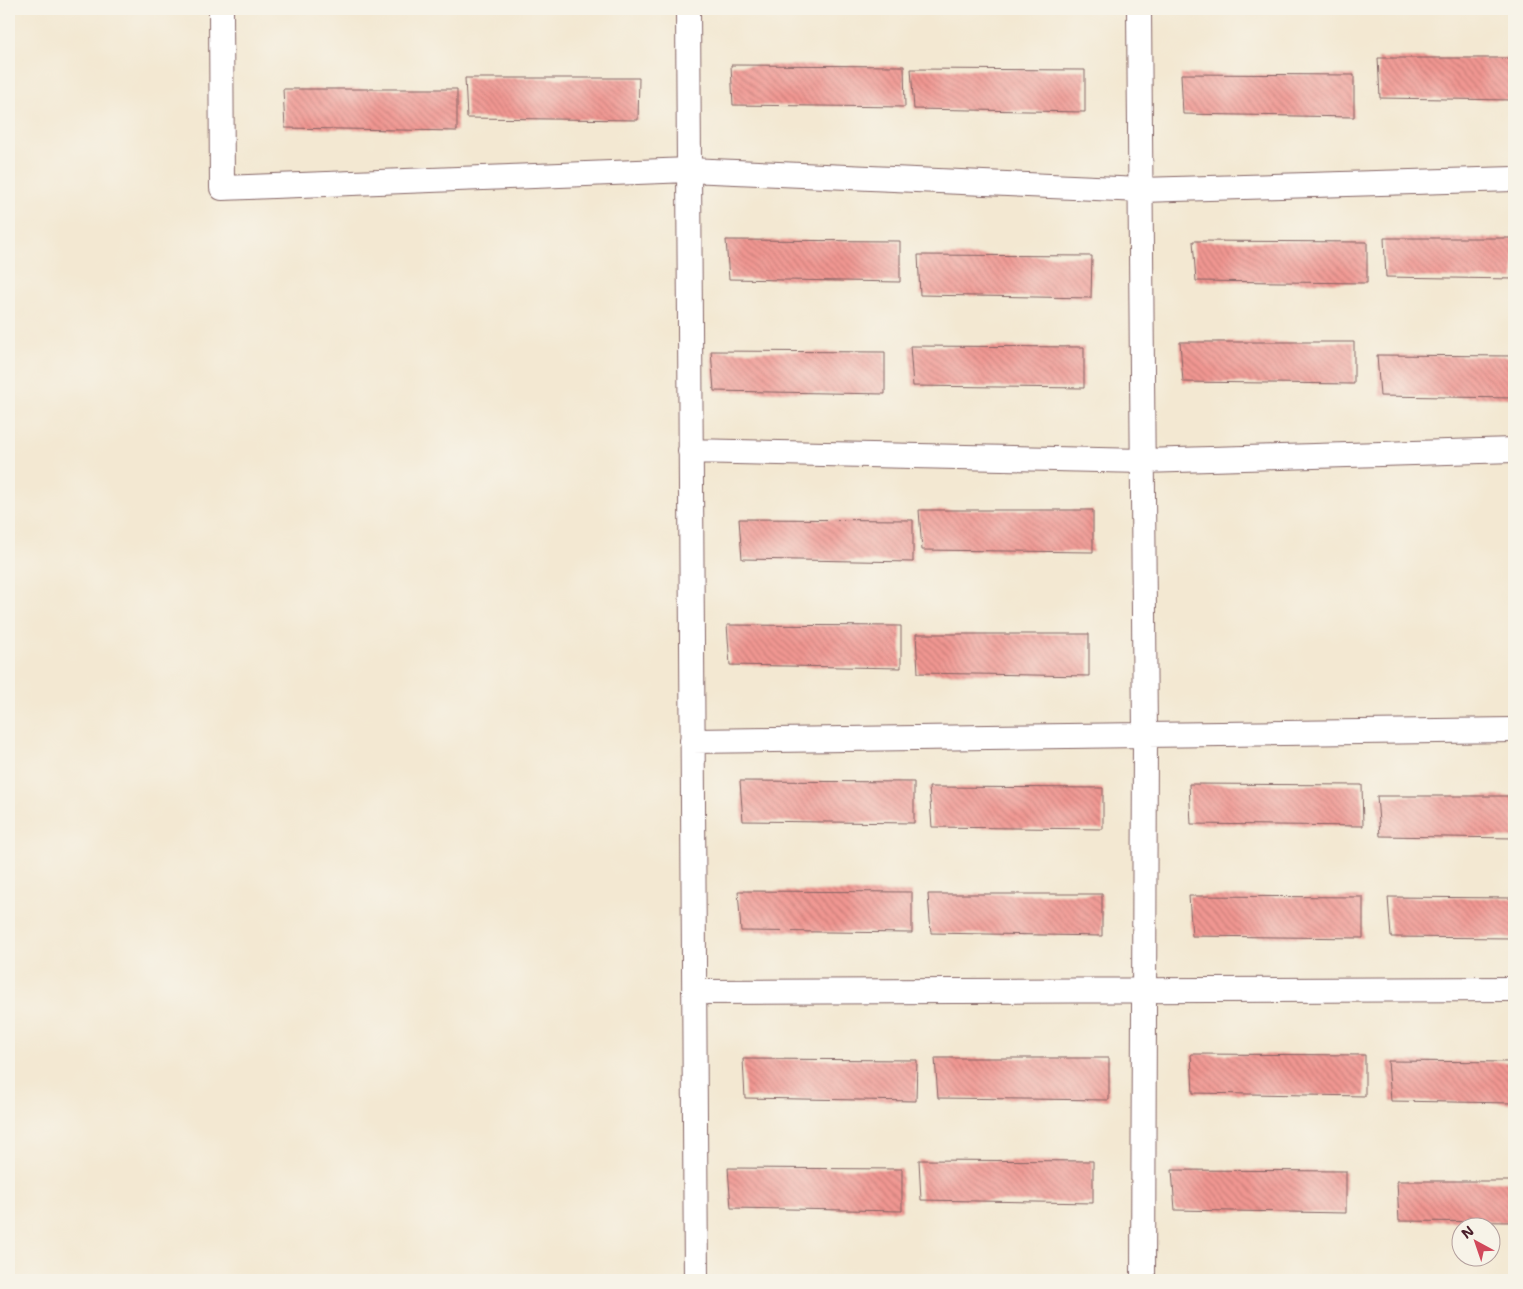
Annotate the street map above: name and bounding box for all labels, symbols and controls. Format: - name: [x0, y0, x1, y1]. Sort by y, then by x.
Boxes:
- north arrow: [1450, 1216, 1500, 1266]
- text: N: [1458, 1222, 1478, 1243]

